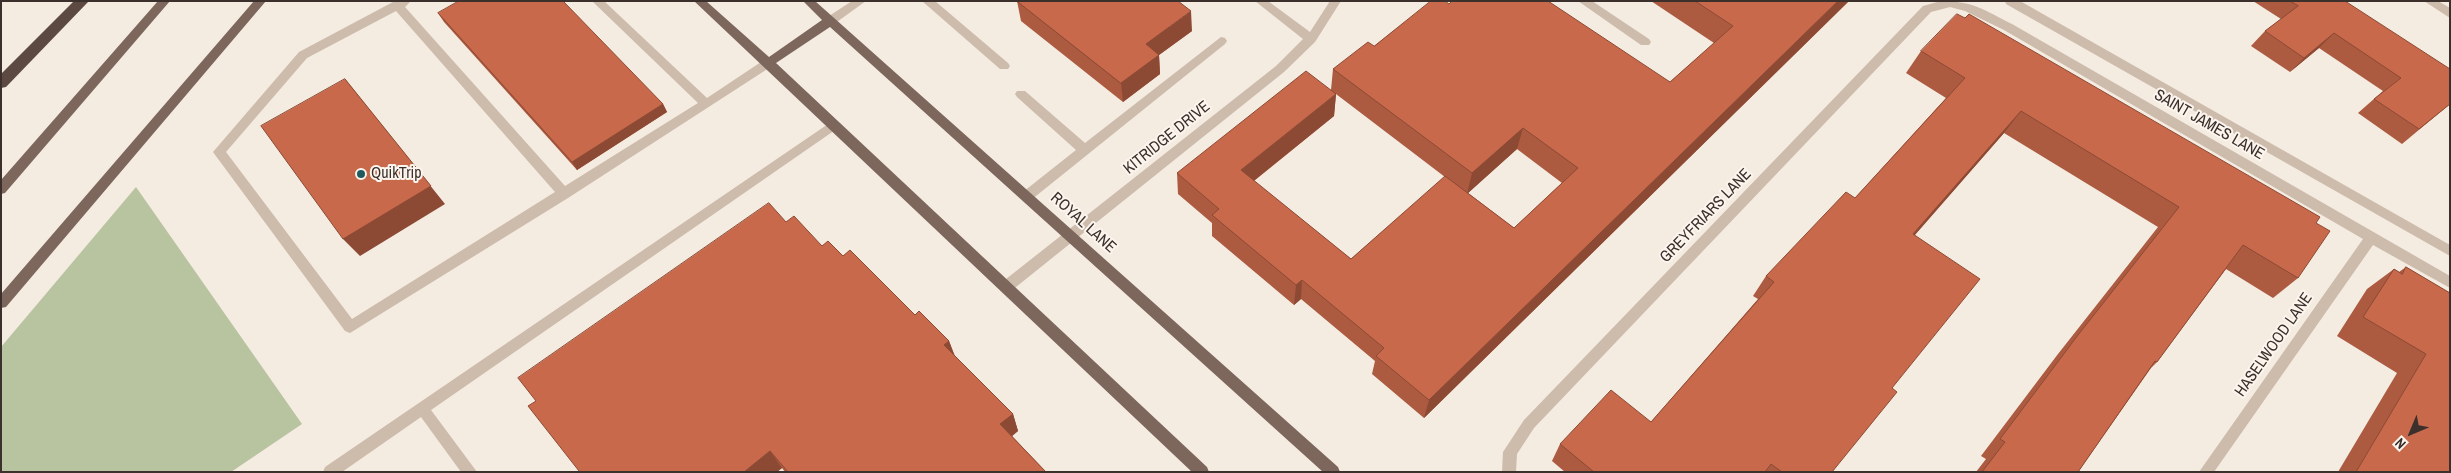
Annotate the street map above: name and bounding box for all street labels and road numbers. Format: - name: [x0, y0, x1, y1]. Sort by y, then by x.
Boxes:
- street label: SAINT JAMES LANE: [2151, 86, 2267, 164]
- street label: KITRIDGE DRIVE: [1120, 97, 1214, 179]
- street label: GREYFRIARS LANE: [1656, 165, 1756, 267]
- street label: ROYAL LANE: [1046, 189, 1120, 257]
- street label: HASELWOOD LANE: [2231, 289, 2317, 401]

